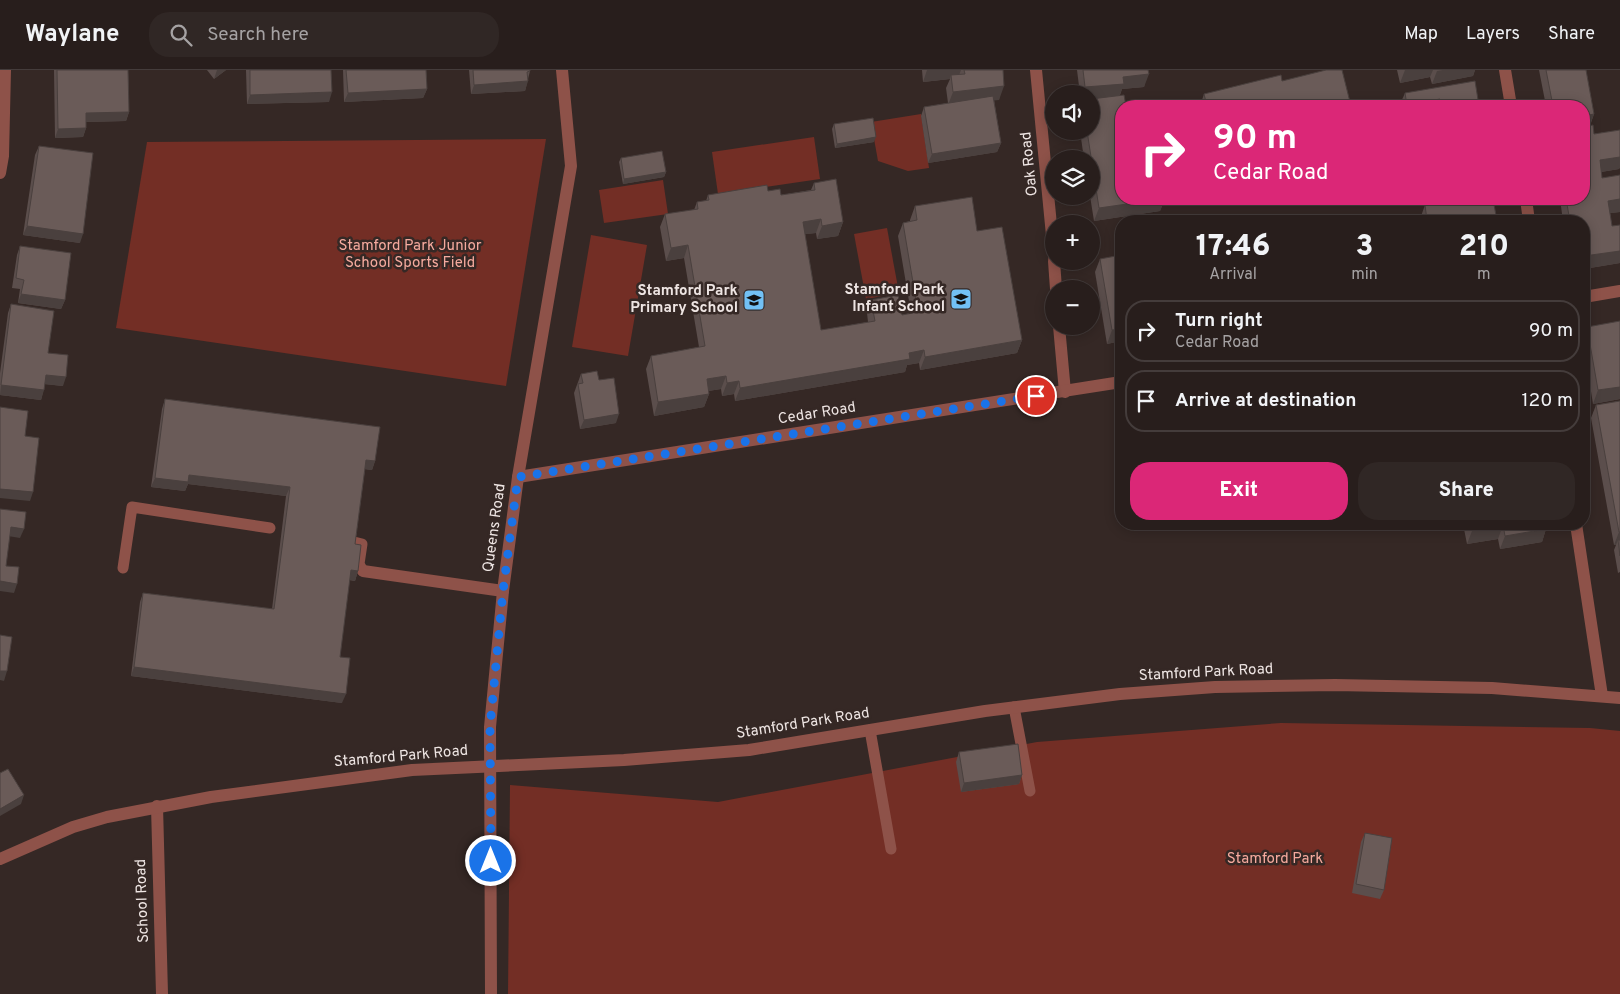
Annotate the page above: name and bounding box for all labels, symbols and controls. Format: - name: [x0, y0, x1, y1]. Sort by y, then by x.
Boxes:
- search box: [149, 12, 499, 57]
- text: Waylane: [25, 20, 119, 50]
- icon: search: [167, 21, 195, 49]
- text: Search here: [207, 23, 309, 47]
- text: Map: [1404, 23, 1438, 46]
- text: Layers: [1466, 23, 1520, 46]
- text: Share: [1548, 23, 1595, 46]
- map controls: [1045, 85, 1100, 335]
- button: sound: [1045, 85, 1100, 140]
- text: 90 m: [1213, 117, 1297, 161]
- icon: right: [1130, 120, 1195, 185]
- street label: Oak Road: [1017, 131, 1043, 197]
- button: layers: [1045, 150, 1100, 205]
- text: Cedar Road: [1213, 160, 1328, 187]
- button: +: [1045, 215, 1100, 270]
- text: 17:46: [1196, 229, 1270, 266]
- text: 3: [1355, 229, 1373, 266]
- text: 210: [1459, 229, 1509, 266]
- park label: Stamford Park Junior School Sports Field: [338, 237, 482, 273]
- text: Arrival: [1209, 265, 1257, 285]
- text: min: [1351, 265, 1378, 285]
- text: m: [1477, 265, 1491, 285]
- button: −: [1045, 280, 1100, 335]
- place label: Stamford Park Infant School: [845, 281, 945, 317]
- place label: Stamford Park Primary School: [630, 282, 738, 318]
- school or university icon: Stamford Park Infant School: [949, 287, 973, 311]
- school or university icon: Stamford Park Primary School: [742, 288, 766, 312]
- text: Turn right: [1175, 309, 1263, 333]
- icon: right: [1132, 317, 1160, 345]
- text: 90 m: [1529, 319, 1573, 343]
- text: Cedar Road: [1175, 333, 1259, 353]
- pin: [1015, 375, 1057, 417]
- icon: arrive: [1022, 382, 1050, 410]
- icon: arrive: [1132, 387, 1160, 415]
- text: Arrive at destination: [1175, 389, 1356, 413]
- text: 120 m: [1522, 389, 1573, 413]
- street label: Cedar Road: [777, 398, 857, 430]
- button: Exit: [1130, 462, 1348, 520]
- button: Share: [1358, 462, 1575, 520]
- street label: Queens Road: [479, 482, 511, 574]
- street label: Stamford Park Road: [1138, 660, 1274, 686]
- street label: Stamford Park Road: [735, 704, 871, 744]
- street label: Stamford Park Road: [333, 742, 469, 772]
- position arrow: [464, 834, 516, 886]
- park label: Stamford Park: [1227, 850, 1323, 869]
- street label: School Road: [132, 859, 154, 943]

